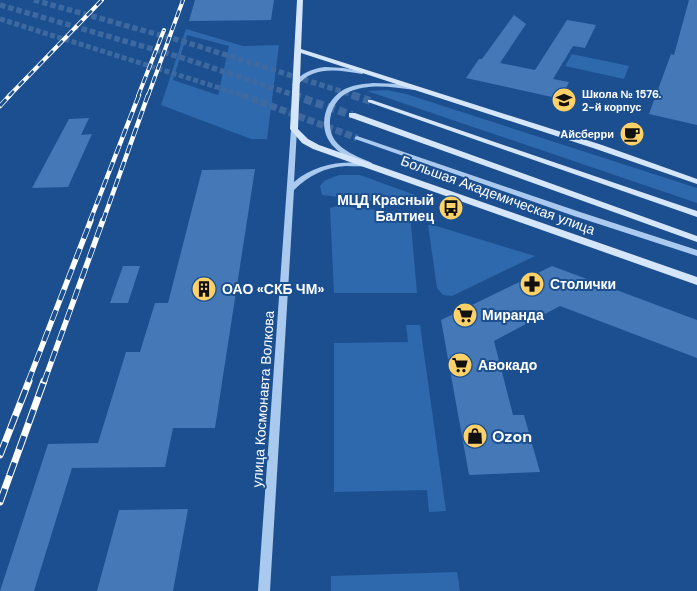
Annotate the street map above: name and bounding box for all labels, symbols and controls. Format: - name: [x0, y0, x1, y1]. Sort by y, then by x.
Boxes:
- school or university icon: Школа № 1576. 2-й корпус: [551, 87, 577, 113]
- place label: Школа № 1576. 2-й корпус: [582, 87, 662, 114]
- cafe icon: Айсберри: [619, 121, 645, 147]
- place label: Айсберри: [560, 127, 614, 141]
- street label: Большая Академическая улица: [398, 151, 598, 239]
- place label: МЦД Красный Балтиец: [337, 191, 434, 225]
- bus stop icon: МЦД Красный Балтиец: [438, 195, 464, 221]
- pharmacy icon: Столички: [519, 271, 545, 297]
- place label: Столички: [550, 275, 616, 293]
- building icon: ОАО «СКБ ЧМ»: [191, 276, 217, 302]
- place label: ОАО «СКБ ЧМ»: [222, 280, 325, 298]
- supermarket icon: Миранда: [452, 302, 478, 328]
- place label: Миранда: [482, 306, 544, 324]
- street label: улица Космонавта Волкова: [248, 310, 278, 488]
- supermarket icon: Авокадо: [447, 352, 473, 378]
- place label: Авокадо: [478, 356, 537, 374]
- shop icon: Ozon: [462, 423, 488, 449]
- place label: Ozon: [492, 426, 532, 447]

